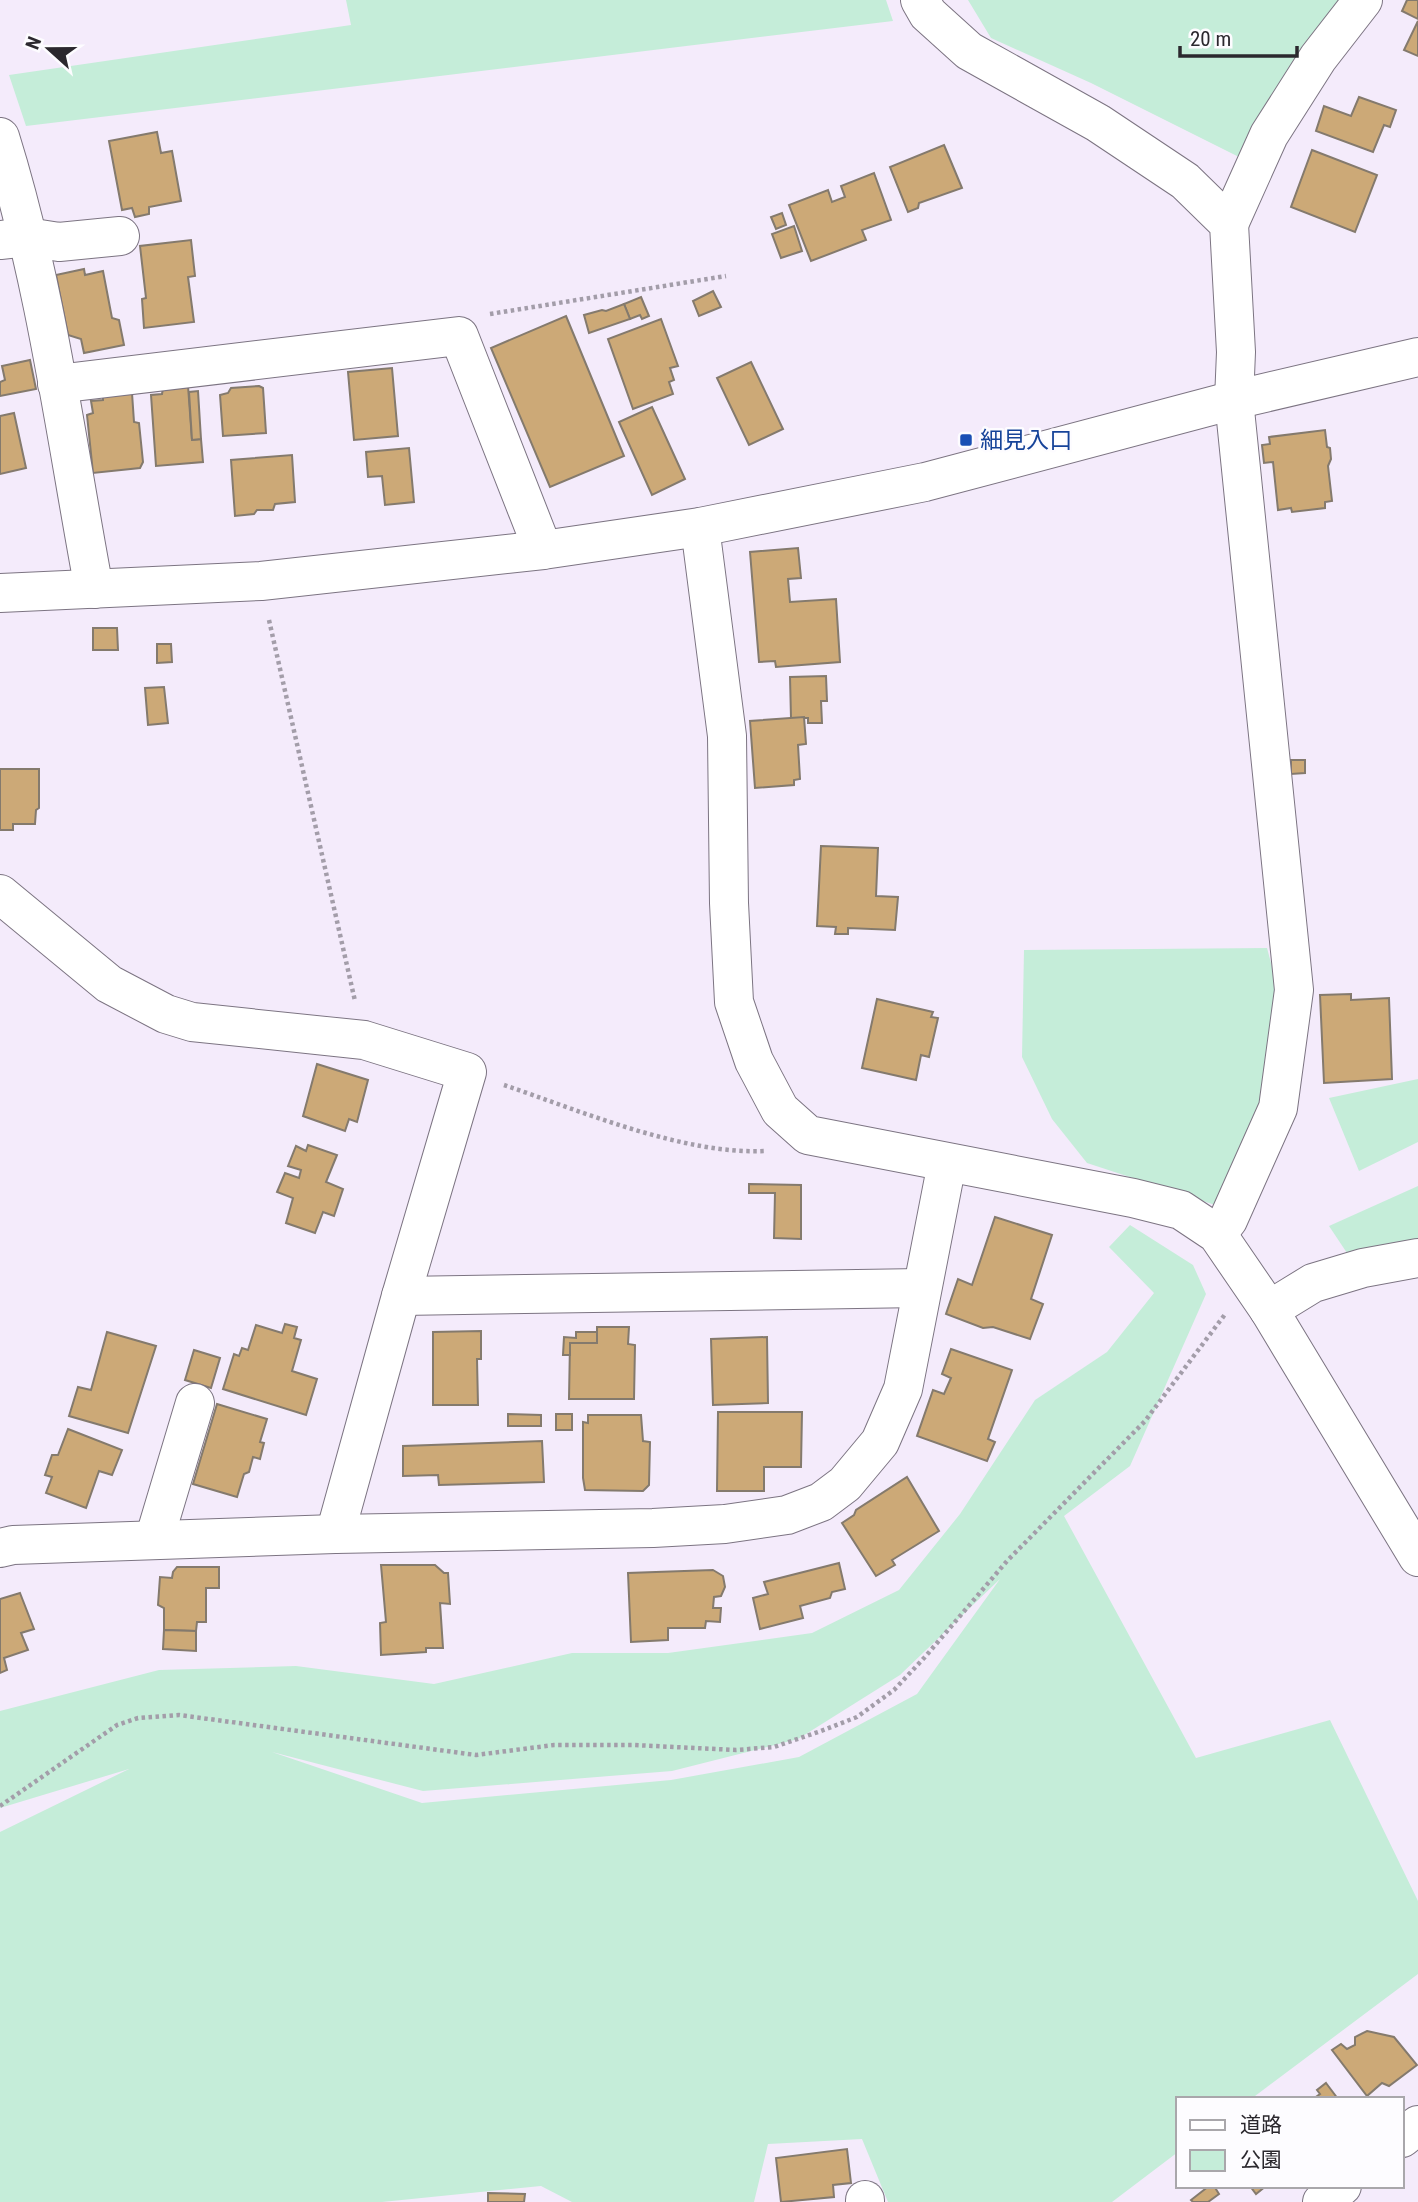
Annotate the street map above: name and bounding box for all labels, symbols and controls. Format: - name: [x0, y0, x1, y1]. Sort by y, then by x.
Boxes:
- north arrow: [14, 14, 84, 84]
- scale bar: [1180, 14, 1297, 58]
- text: 20 m: [1190, 27, 1231, 51]
- text: N: [21, 34, 46, 53]
- place label: 細見入口: [980, 427, 1072, 454]
- marker: 細見入口: [958, 432, 974, 448]
- legend: [1176, 2097, 1404, 2188]
- text: 道路: [1240, 2113, 1282, 2137]
- text: 公園: [1240, 2148, 1282, 2172]

